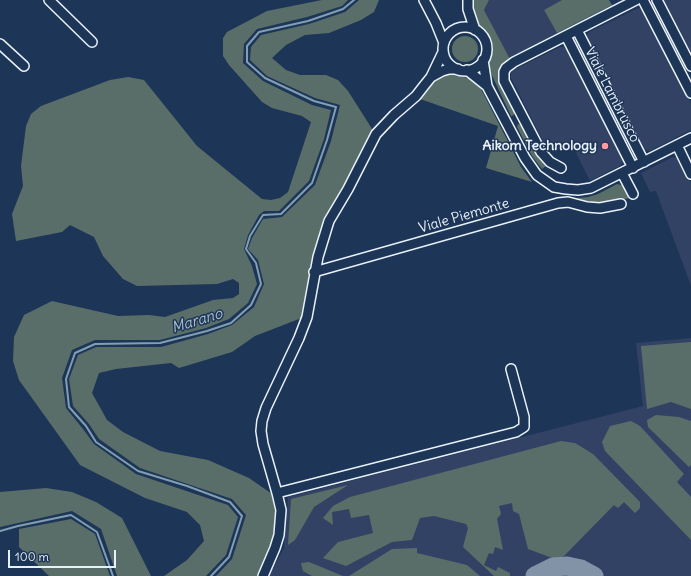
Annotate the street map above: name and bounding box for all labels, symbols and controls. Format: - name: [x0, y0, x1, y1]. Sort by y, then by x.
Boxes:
- street label: Viale Lambrusco: [581, 45, 643, 145]
- place label: Aikom Technology: [483, 138, 597, 154]
- marker: Aikom Technology: [600, 141, 610, 151]
- street label: Viale Piemonte: [417, 195, 511, 237]
- water label: Marano: [169, 305, 225, 337]
- scale bar: [10, 542, 118, 568]
- text: 100 m: [15, 549, 49, 564]

